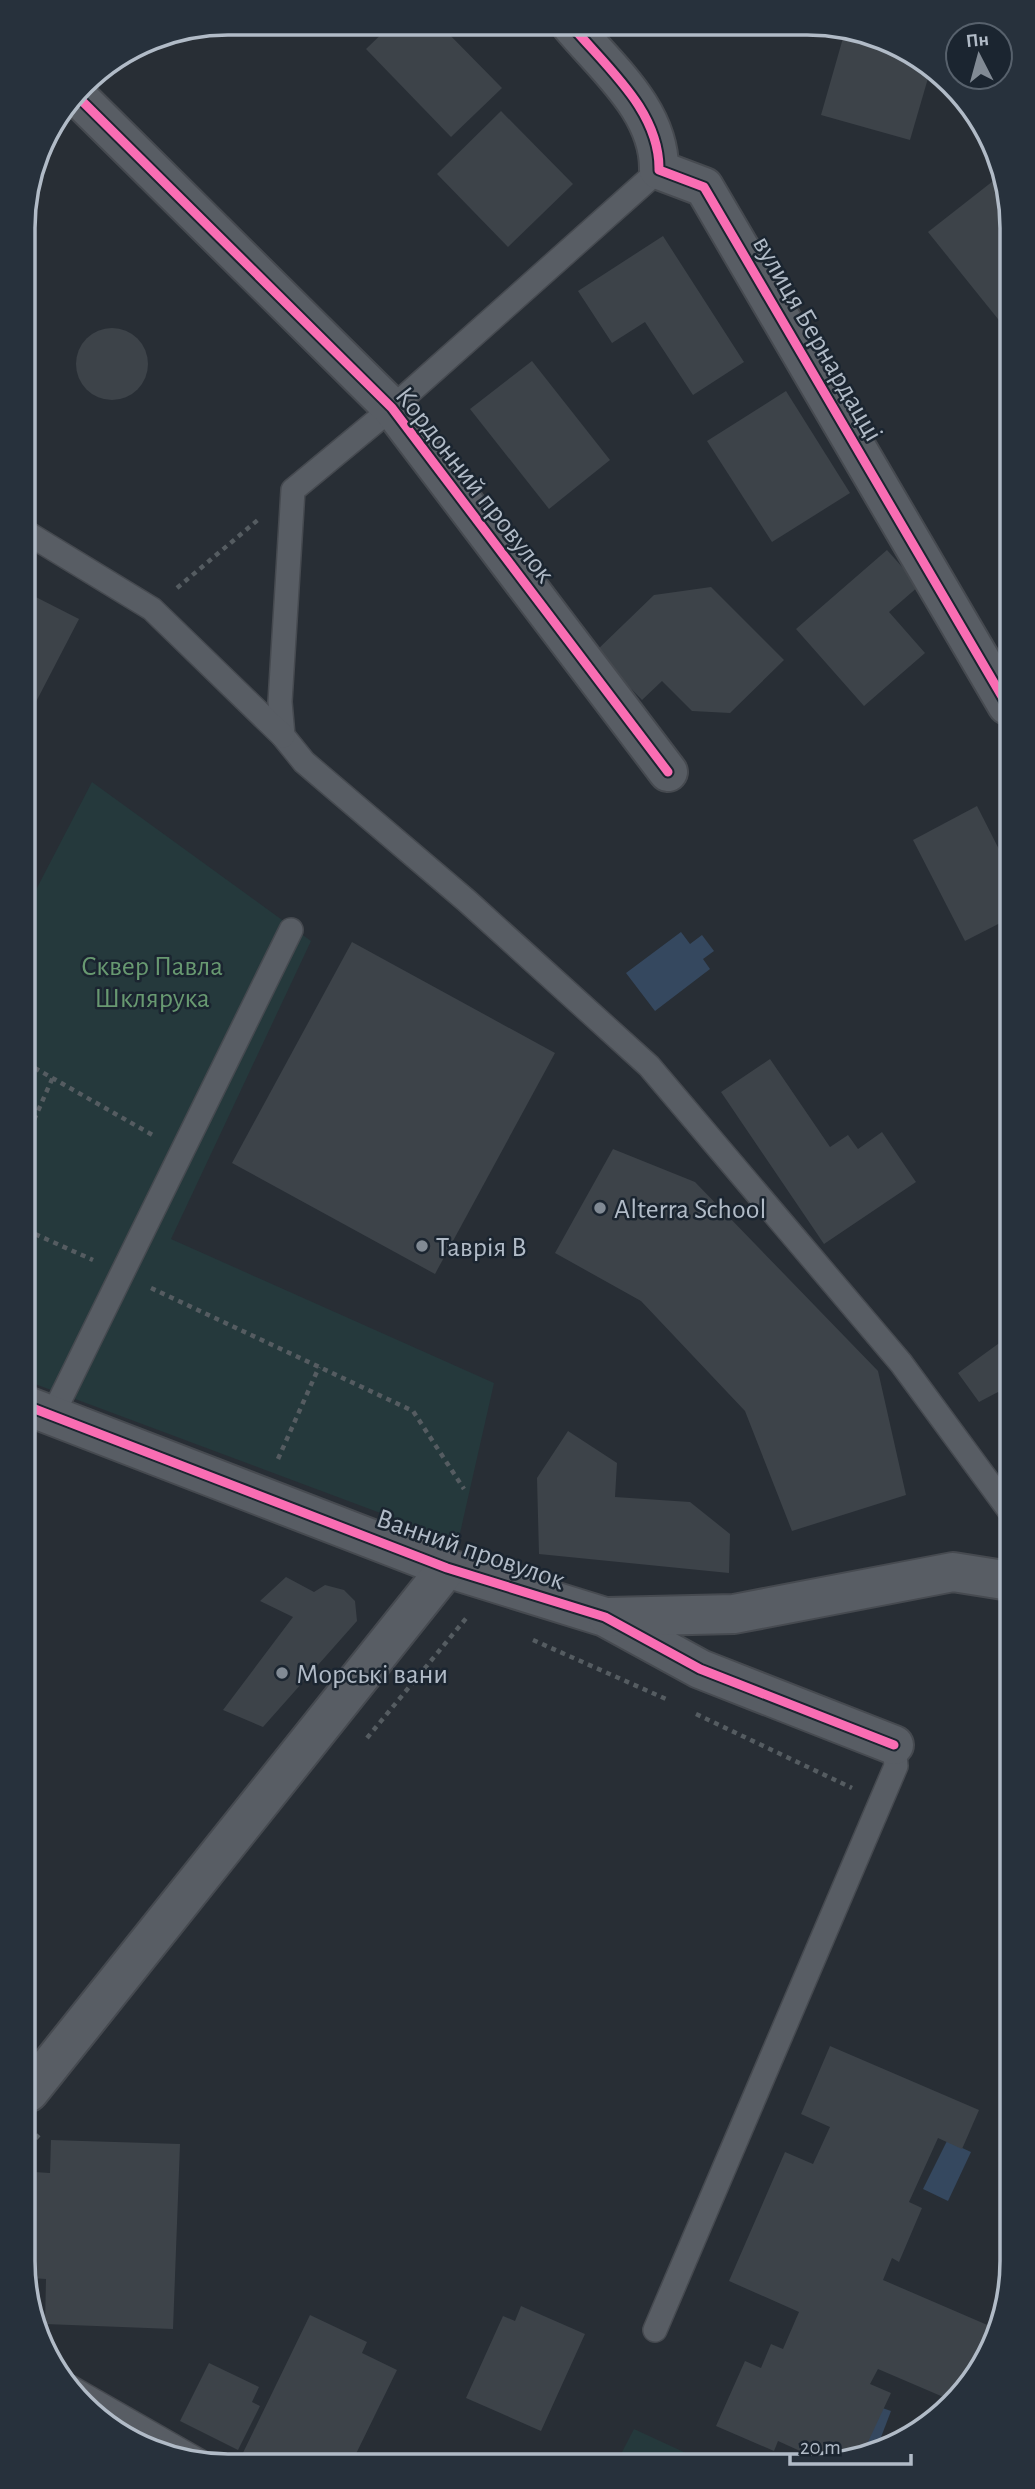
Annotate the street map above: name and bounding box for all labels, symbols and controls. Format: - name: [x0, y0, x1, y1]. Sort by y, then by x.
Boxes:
- north arrow: [944, 21, 1014, 91]
- text: Пн: [965, 30, 990, 51]
- street label: вулиця Бернардацці: [747, 232, 887, 446]
- street label: Кордонний провулок: [390, 382, 559, 588]
- park label: Сквер Павла Шклярука: [81, 953, 223, 1013]
- place label: Alterra School: [614, 1196, 766, 1224]
- marker: Alterra School: [592, 1200, 608, 1216]
- place label: Таврія В: [436, 1234, 527, 1262]
- marker: Таврія В: [414, 1238, 430, 1254]
- street label: Ванний провулок: [372, 1505, 568, 1595]
- place label: Морські вани: [296, 1661, 448, 1689]
- marker: Морські вани: [274, 1665, 290, 1681]
- scale bar: [790, 2422, 911, 2466]
- text: 20 m: [800, 2437, 841, 2458]

